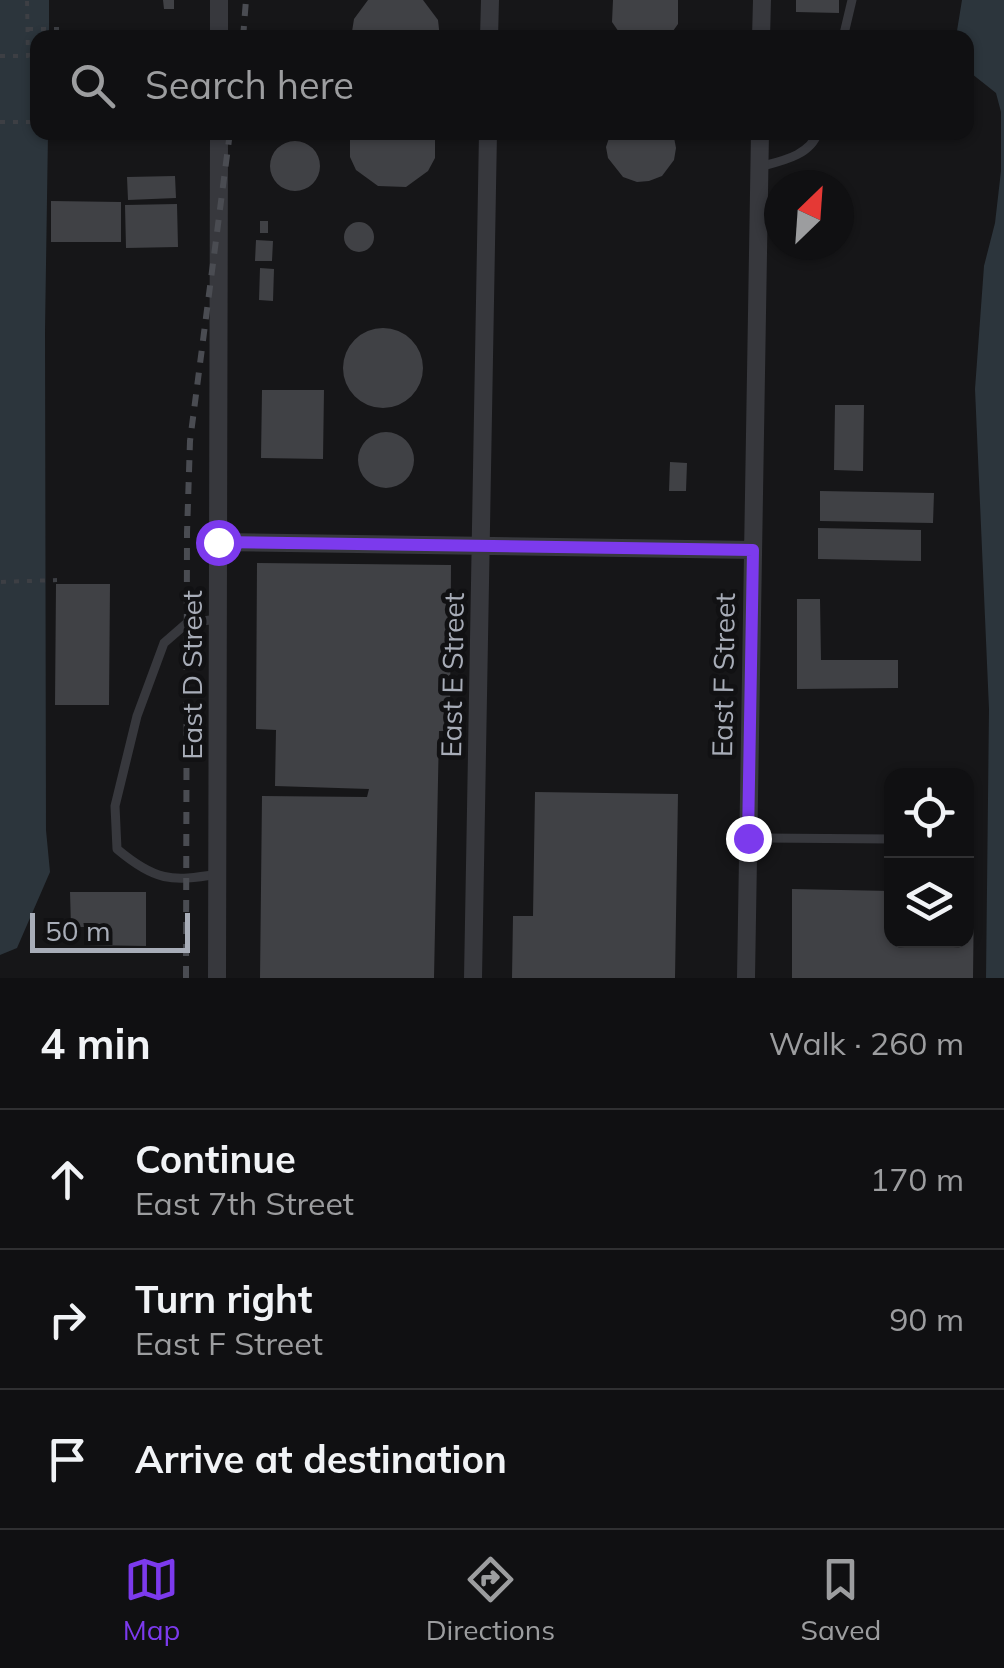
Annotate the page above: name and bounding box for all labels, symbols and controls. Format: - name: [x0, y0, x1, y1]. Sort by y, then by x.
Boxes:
- search box: [30, 30, 974, 140]
- icon: search: [65, 58, 120, 113]
- text: Search here: [145, 61, 354, 109]
- north arrow: [764, 170, 854, 260]
- route start: [196, 520, 242, 566]
- street label: East D Street: [174, 590, 209, 760]
- street label: East E Street: [433, 592, 471, 758]
- street label: East F Street: [704, 592, 742, 757]
- map controls: [884, 768, 974, 948]
- button: locate: [884, 768, 974, 858]
- route end: [726, 816, 772, 862]
- button: layers: [884, 858, 974, 948]
- scale bar: [30, 908, 190, 953]
- text: 50 m: [45, 913, 111, 948]
- text: 4 min: [40, 1017, 151, 1070]
- text: Walk · 260 m: [769, 1023, 964, 1063]
- text: Continue: [135, 1135, 296, 1183]
- icon: ahead: [40, 1152, 95, 1207]
- text: 170 m: [870, 1159, 964, 1199]
- text: East 7th Street: [135, 1183, 354, 1223]
- text: Turn right: [135, 1275, 312, 1323]
- icon: right: [40, 1292, 95, 1347]
- text: 90 m: [889, 1299, 964, 1339]
- text: East F Street: [135, 1323, 323, 1363]
- icon: arrive: [40, 1432, 95, 1487]
- text: Arrive at destination: [135, 1435, 507, 1483]
- tab: Map: [123, 1552, 180, 1647]
- tab: Directions: [426, 1552, 555, 1647]
- tab: Saved: [800, 1552, 881, 1647]

